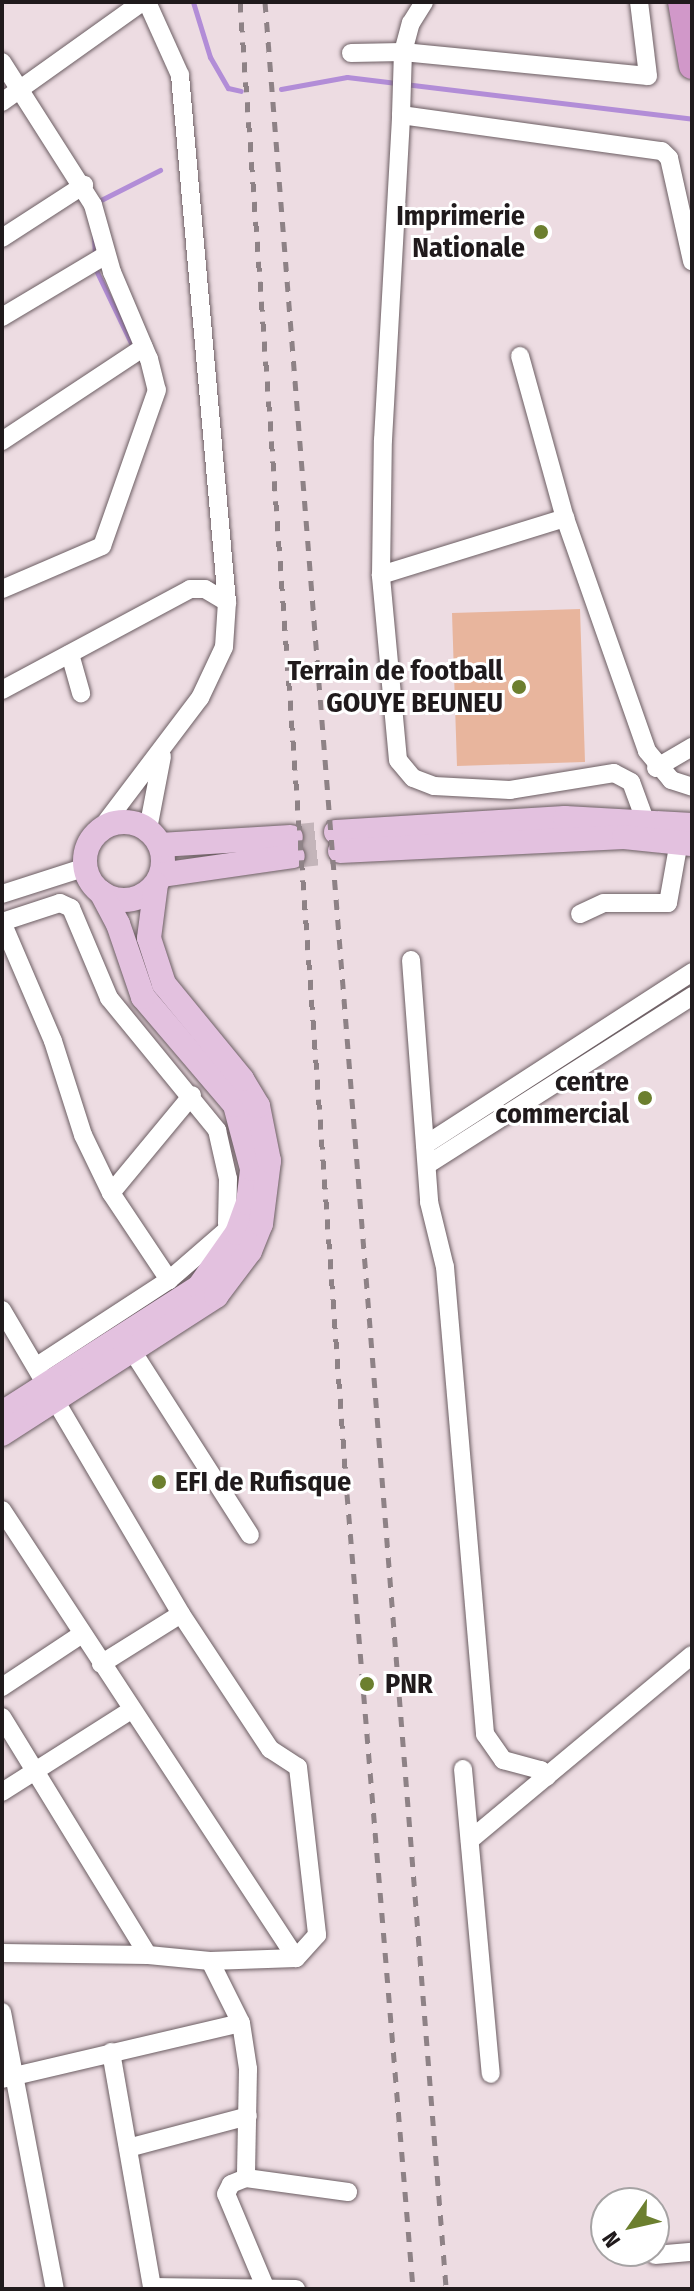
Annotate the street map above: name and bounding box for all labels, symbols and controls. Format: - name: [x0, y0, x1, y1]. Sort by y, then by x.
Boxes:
- place label: Imprimerie Nationale: [396, 199, 525, 265]
- marker: Imprimerie Nationale: [532, 223, 550, 241]
- place label: Terrain de football GOUYE BEUNEU: [287, 654, 503, 720]
- marker: Terrain de football GOUYE BEUNEU: [510, 678, 528, 696]
- place label: centre commercial: [495, 1065, 629, 1131]
- marker: centre commercial: [636, 1089, 654, 1107]
- place label: EFI de Rufisque: [175, 1465, 351, 1499]
- marker: EFI de Rufisque: [150, 1473, 168, 1491]
- place label: PNR: [385, 1667, 433, 1701]
- marker: PNR: [356, 1673, 378, 1695]
- north arrow: [590, 2187, 670, 2267]
- text: N: [596, 2227, 626, 2253]

